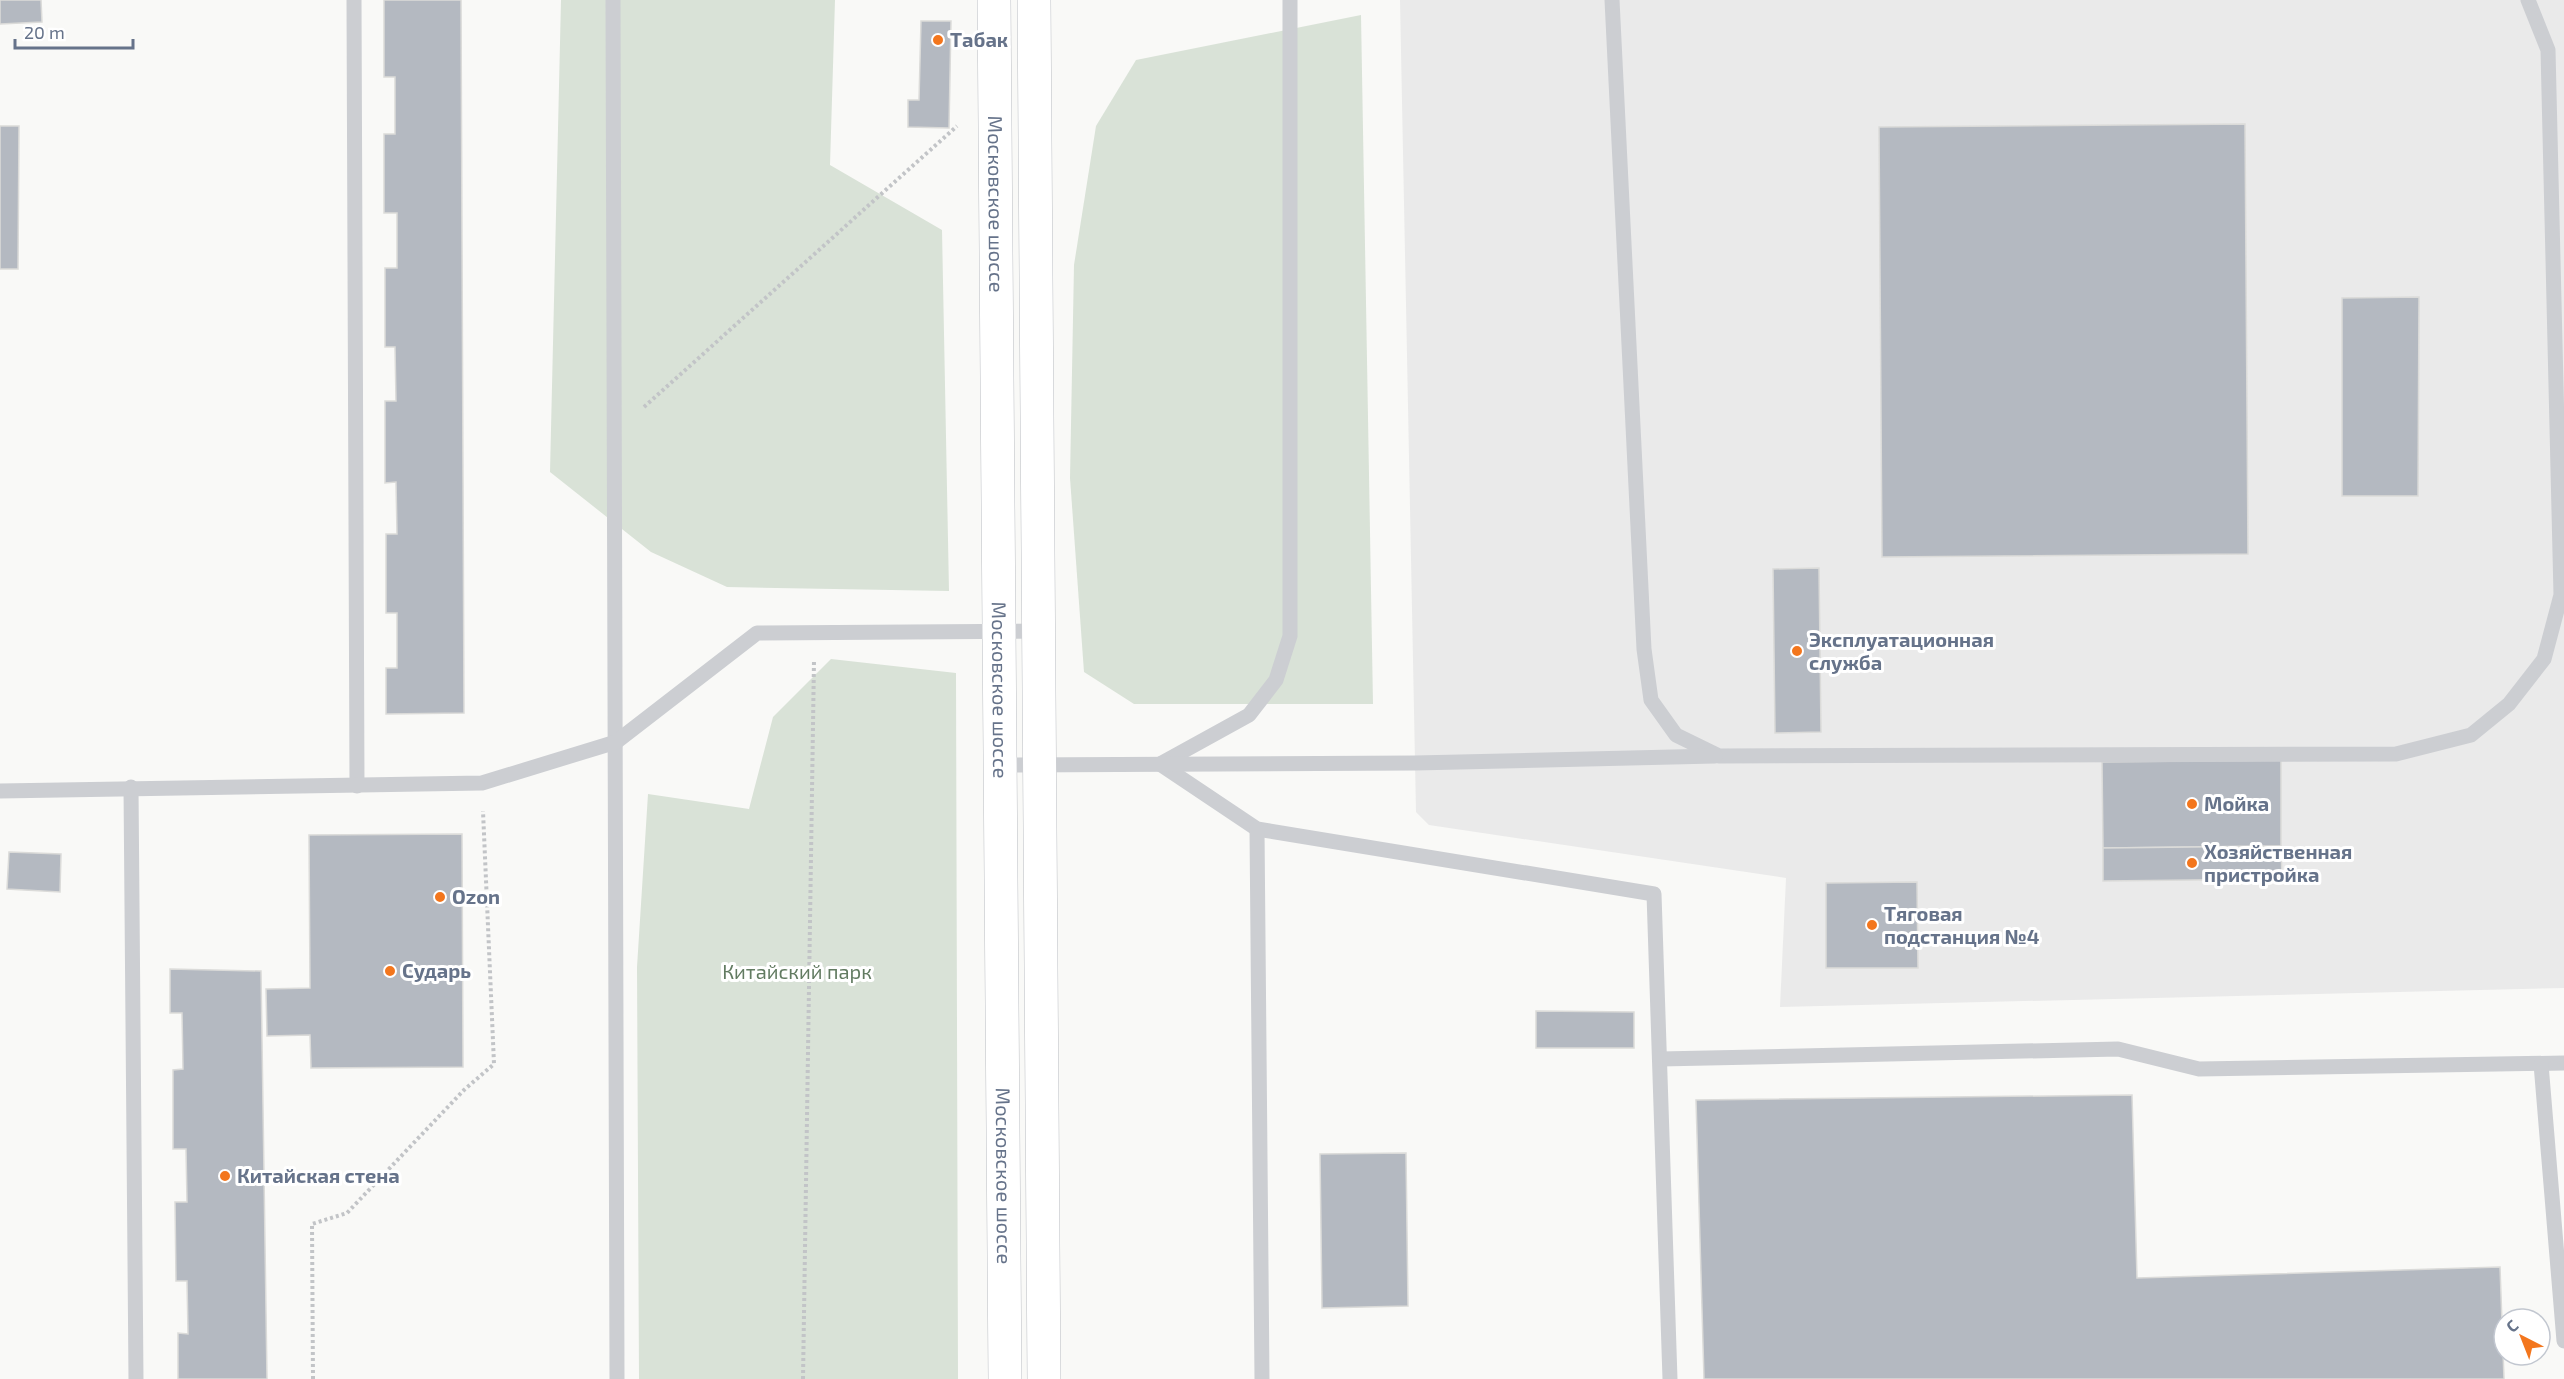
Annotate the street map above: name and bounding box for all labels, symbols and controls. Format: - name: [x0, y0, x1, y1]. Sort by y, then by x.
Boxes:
- scale bar: [15, 12, 134, 50]
- text: 20 m: [24, 21, 65, 43]
- place label: Табак: [950, 27, 1008, 51]
- marker: Табак: [931, 33, 945, 47]
- street label: Московское шоссе: [984, 115, 1009, 293]
- street label: Московское шоссе: [988, 601, 1013, 778]
- place label: Эксплуатационная служба: [1809, 627, 1994, 674]
- marker: Эксплуатационная служба: [1790, 644, 1804, 658]
- place label: Мойка: [2204, 791, 2269, 815]
- marker: Мойка: [2185, 797, 2199, 811]
- place label: Хозяйственная пристройка: [2204, 839, 2352, 886]
- marker: Хозяйственная пристройка: [2185, 856, 2199, 870]
- place label: Ozon: [452, 884, 500, 908]
- marker: Ozon: [433, 890, 447, 904]
- place label: Тяговая подстанция №4: [1884, 901, 2040, 948]
- marker: Тяговая подстанция №4: [1865, 918, 1879, 932]
- place label: Сударь: [402, 958, 471, 982]
- park label: Китайский парк: [722, 959, 872, 983]
- marker: Сударь: [383, 964, 397, 978]
- street label: Московское шоссе: [992, 1087, 1017, 1264]
- place label: Китайская стена: [237, 1163, 400, 1187]
- marker: Китайская стена: [218, 1169, 232, 1183]
- north arrow: [2492, 1307, 2552, 1367]
- text: С: [2502, 1315, 2521, 1336]

